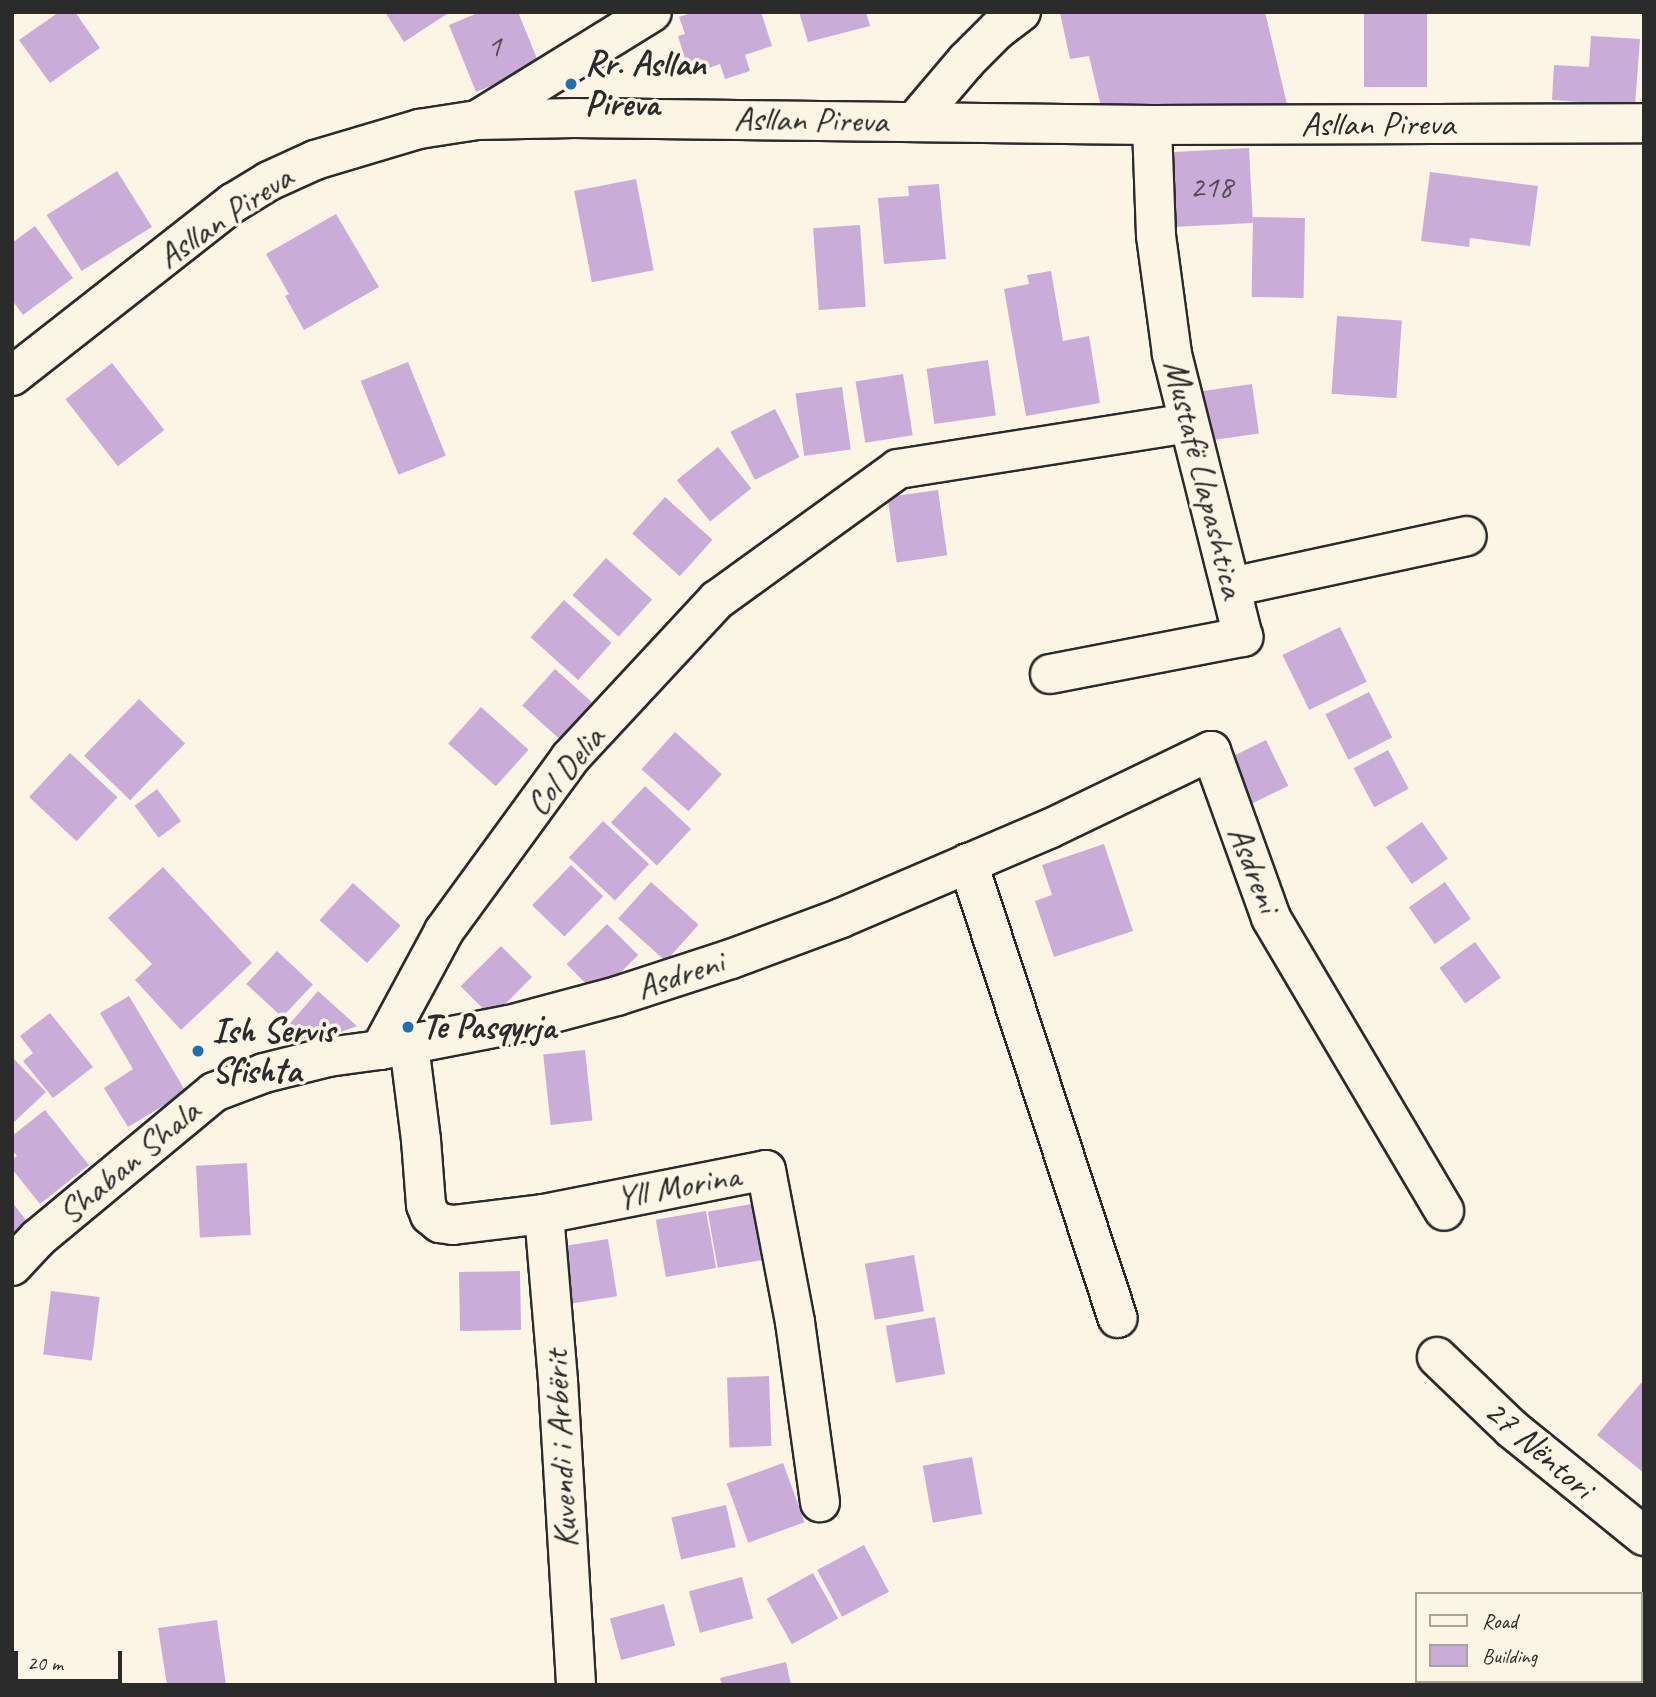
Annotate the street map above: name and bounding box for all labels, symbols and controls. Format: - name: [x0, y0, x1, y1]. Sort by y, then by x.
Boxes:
- house number: 1: [487, 27, 501, 65]
- place label: Rr. Asllan Pireva: [585, 43, 706, 125]
- marker: Rr. Asllan Pireva: [563, 76, 579, 92]
- street label: Asllan Pireva: [734, 98, 888, 142]
- street label: Asllan Pireva: [1301, 103, 1455, 145]
- street label: Asllan Pireva: [150, 157, 300, 277]
- house number: 218: [1189, 168, 1233, 206]
- street label: Mustafë Llapashtica: [1154, 356, 1254, 602]
- street label: Col Delia: [516, 718, 614, 824]
- street label: Asdreni: [1218, 820, 1290, 918]
- street label: Asdreni: [631, 941, 729, 1009]
- place label: Te Pasqyrja: [422, 1006, 557, 1048]
- place label: Ish Servis Sfishta: [212, 1010, 334, 1092]
- marker: Te Pasqyrja: [400, 1019, 416, 1035]
- marker: Ish Servis Sfishta: [190, 1043, 206, 1059]
- street label: Shaban Shala: [50, 1091, 208, 1233]
- street label: Yll Morina: [613, 1154, 743, 1220]
- street label: Kuvendi i Arbërit: [535, 1349, 587, 1549]
- street label: 27 Nëntori: [1476, 1390, 1602, 1508]
- legend: [1414, 1592, 1642, 1683]
- text: Road: [1482, 1608, 1517, 1634]
- scale bar: [18, 1638, 126, 1682]
- text: Building: [1482, 1643, 1537, 1669]
- text: 20 m: [27, 1650, 63, 1676]

